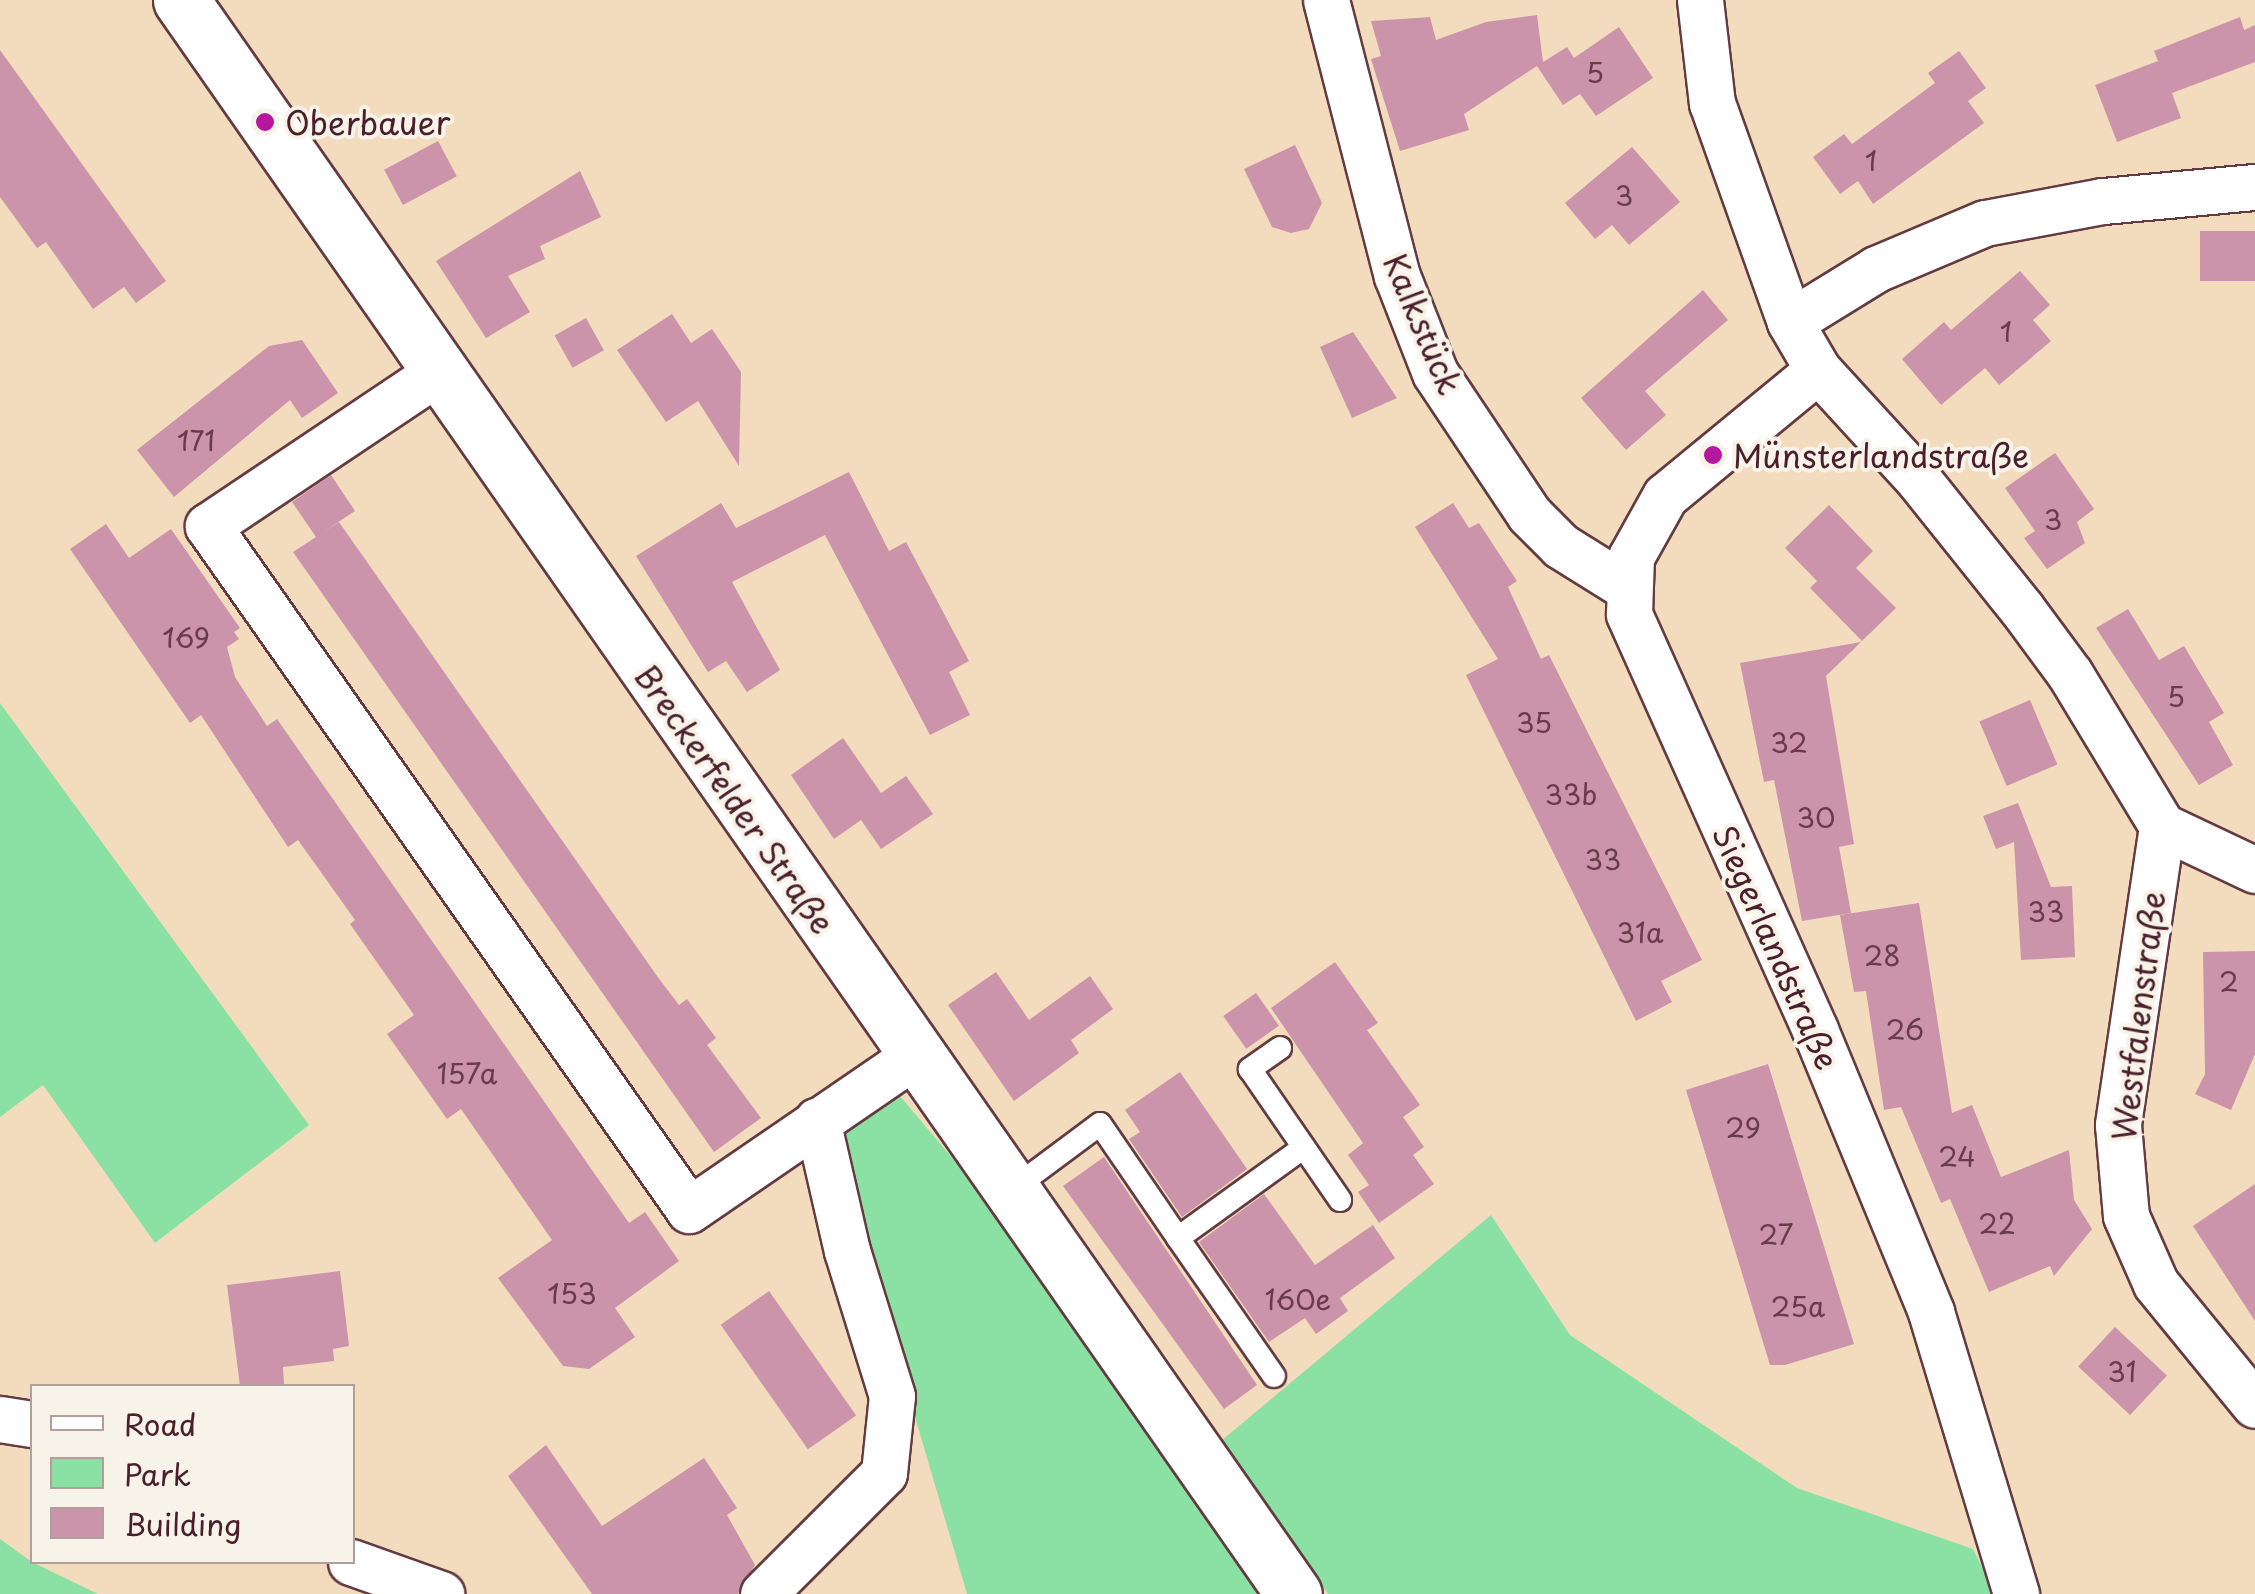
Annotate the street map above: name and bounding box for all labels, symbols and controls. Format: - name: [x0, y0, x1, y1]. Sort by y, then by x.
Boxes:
- house number: 5: [1586, 55, 1604, 89]
- place label: Oberbauer: [285, 103, 451, 141]
- marker: Oberbauer: [254, 111, 276, 133]
- house number: 1: [1865, 143, 1877, 177]
- house number: 3: [1615, 178, 1633, 212]
- street label: Kalkstück: [1376, 248, 1470, 400]
- house number: 1: [2000, 314, 2012, 348]
- house number: 171: [177, 423, 215, 457]
- place label: Münsterlandstraße: [1733, 436, 2029, 474]
- marker: Münsterlandstraße: [1702, 444, 1724, 466]
- house number: 3: [2044, 502, 2062, 536]
- house number: 169: [162, 620, 210, 654]
- street label: Breckerfelder Straße: [627, 657, 843, 941]
- house number: 5: [2167, 679, 2185, 713]
- house number: 35: [1516, 705, 1552, 739]
- house number: 32: [1770, 725, 1808, 759]
- house number: 33b: [1545, 777, 1597, 811]
- house number: 30: [1797, 800, 1835, 834]
- street label: Siegerlandstraße: [1705, 819, 1847, 1075]
- house number: 33: [1585, 842, 1621, 876]
- street label: Westfalenstraße: [2104, 889, 2172, 1143]
- house number: 33: [2028, 894, 2064, 928]
- house number: 31a: [1617, 915, 1663, 949]
- house number: 28: [1863, 938, 1901, 972]
- house number: 2: [2219, 964, 2239, 998]
- house number: 26: [1886, 1012, 1924, 1046]
- house number: 157a: [437, 1056, 497, 1090]
- house number: 29: [1725, 1110, 1761, 1144]
- house number: 24: [1938, 1139, 1976, 1173]
- house number: 22: [1978, 1206, 2016, 1240]
- house number: 27: [1759, 1217, 1793, 1251]
- house number: 153: [547, 1276, 597, 1310]
- house number: 160e: [1265, 1282, 1331, 1316]
- house number: 25a: [1771, 1289, 1825, 1323]
- house number: 31: [2107, 1354, 2137, 1388]
- legend: [30, 1384, 355, 1564]
- text: Road: [124, 1401, 197, 1446]
- text: Park: [124, 1451, 191, 1496]
- text: Building: [124, 1501, 241, 1546]

